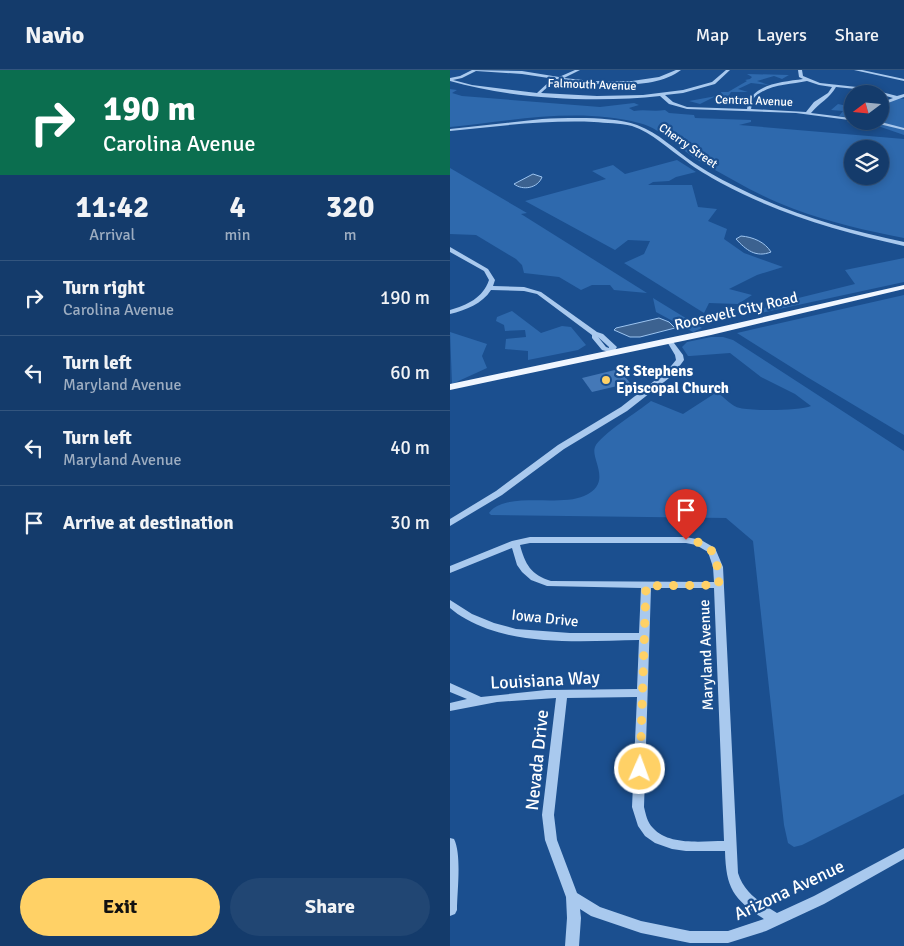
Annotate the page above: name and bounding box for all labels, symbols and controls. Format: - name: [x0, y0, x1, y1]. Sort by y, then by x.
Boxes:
- text: Navio: [25, 20, 84, 50]
- text: Map: [696, 24, 729, 46]
- text: Layers: [757, 24, 807, 46]
- text: Share: [835, 24, 879, 46]
- street label: Falmouth Avenue: [547, 76, 637, 94]
- north arrow: [844, 85, 889, 130]
- map controls: [844, 85, 889, 185]
- text: 190 m: [103, 87, 196, 130]
- icon: right: [20, 90, 85, 155]
- street label: Central Avenue: [715, 92, 793, 110]
- street label: Cherry Street: [656, 120, 720, 172]
- text: Carolina Avenue: [103, 130, 256, 157]
- button: layers: [844, 140, 889, 185]
- text: 11:42: [75, 189, 149, 226]
- text: 4: [229, 189, 246, 226]
- text: 320: [326, 189, 374, 226]
- text: Arrival: [89, 225, 135, 245]
- text: min: [225, 225, 250, 245]
- text: m: [344, 225, 357, 245]
- text: Turn right: [63, 276, 145, 300]
- icon: right: [20, 284, 48, 312]
- text: 190 m: [380, 286, 430, 310]
- street label: Roosevelt City Road: [673, 288, 799, 334]
- text: Carolina Avenue: [63, 300, 174, 320]
- text: Turn left: [63, 351, 132, 375]
- icon: left: [20, 359, 48, 387]
- text: 60 m: [390, 361, 430, 385]
- place label: St Stephens Episcopal Church: [616, 362, 729, 397]
- marker: St Stephens Episcopal Church: [600, 374, 612, 386]
- text: Maryland Avenue: [63, 375, 181, 395]
- text: Turn left: [63, 426, 132, 450]
- icon: left: [20, 434, 48, 462]
- text: 40 m: [390, 436, 430, 460]
- text: Maryland Avenue: [63, 450, 181, 470]
- pin: [665, 489, 707, 540]
- icon: arrive: [672, 496, 700, 524]
- icon: arrive: [20, 509, 48, 537]
- text: Arrive at destination: [63, 511, 234, 535]
- text: 30 m: [390, 511, 430, 535]
- street label: Maryland Avenue: [695, 599, 717, 711]
- street label: Iowa Drive: [511, 606, 579, 630]
- street label: Louisiana Way: [490, 666, 601, 694]
- street label: Nevada Drive: [521, 709, 553, 811]
- position arrow: [613, 742, 665, 794]
- street label: Arizona Avenue: [730, 855, 848, 925]
- button: Exit: [20, 878, 220, 936]
- button: Share: [230, 878, 430, 936]

